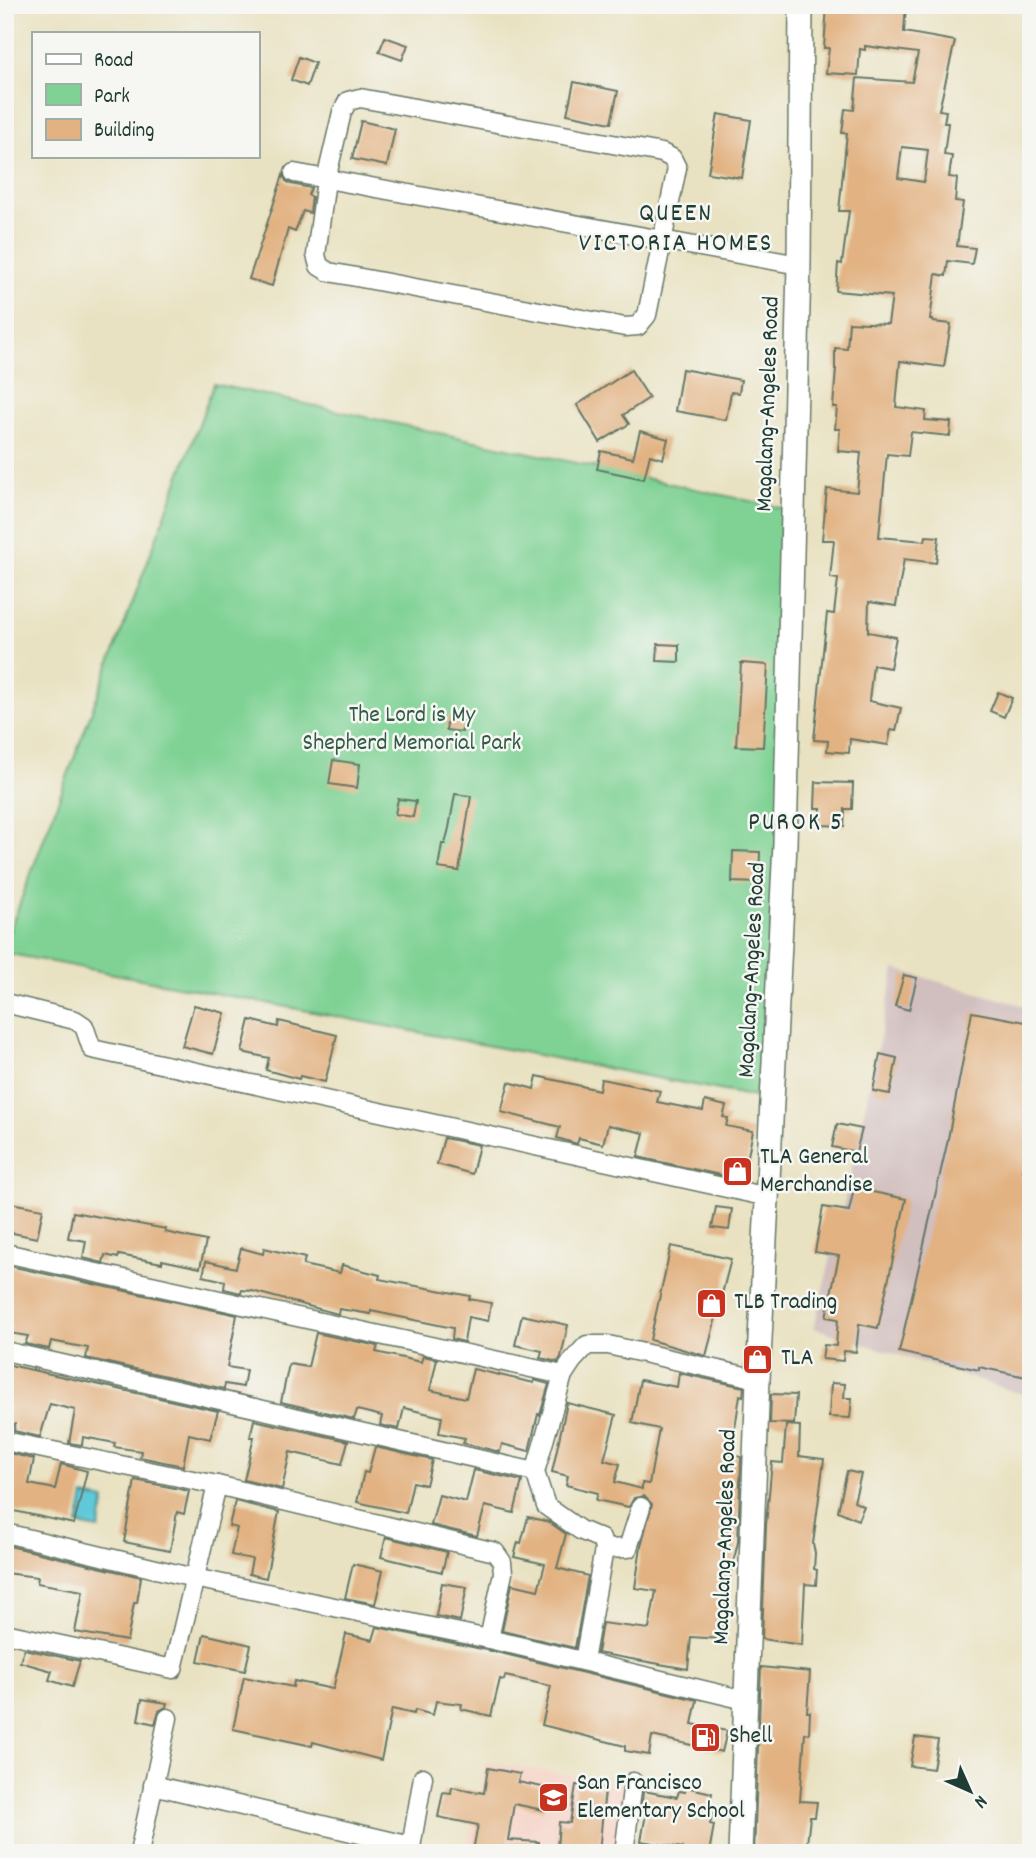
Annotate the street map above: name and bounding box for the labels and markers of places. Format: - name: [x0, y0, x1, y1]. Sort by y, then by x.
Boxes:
- place label: TLA General Merchandise: [760, 1141, 873, 1203]
- shop icon: TLA General Merchandise: [720, 1155, 754, 1189]
- shop icon: TLB Trading: [694, 1286, 728, 1320]
- place label: TLB Trading: [734, 1286, 837, 1320]
- shop icon: TLA: [741, 1342, 775, 1376]
- place label: TLA: [781, 1342, 814, 1376]
- fuel station icon: Shell: [689, 1720, 723, 1754]
- place label: Shell: [729, 1720, 773, 1754]
- place label: San Francisco Elementary School: [577, 1767, 745, 1829]
- school or university icon: San Francisco Elementary School: [537, 1781, 571, 1815]

